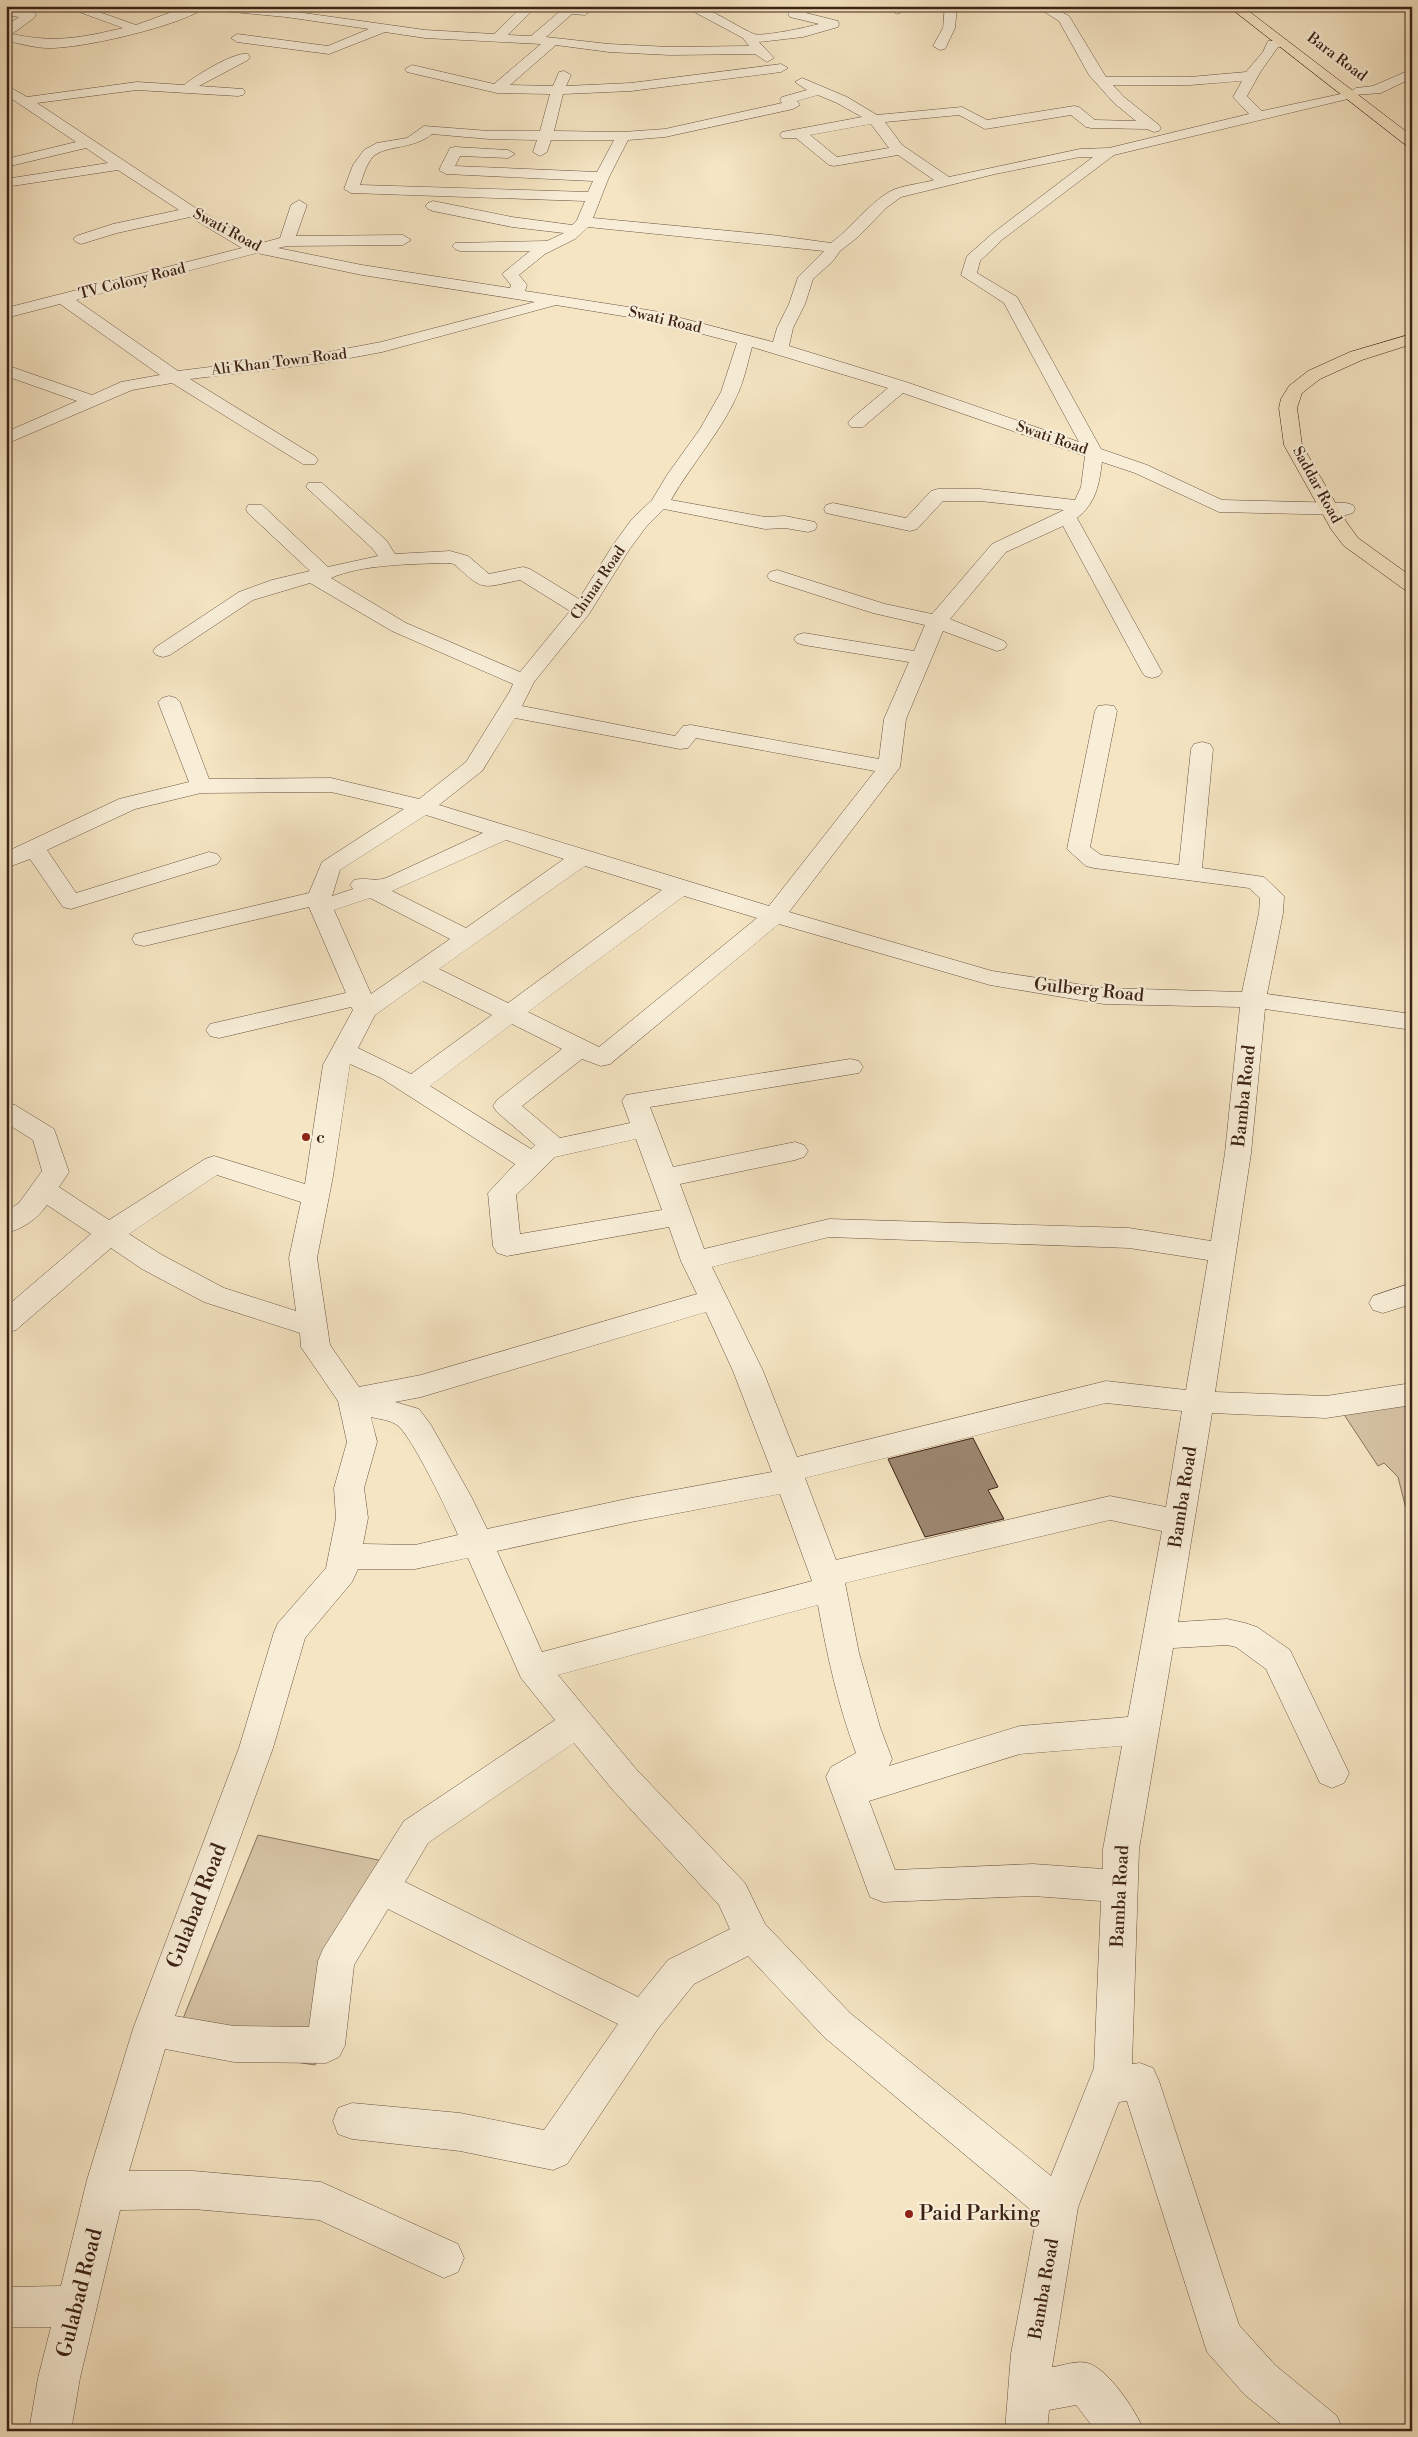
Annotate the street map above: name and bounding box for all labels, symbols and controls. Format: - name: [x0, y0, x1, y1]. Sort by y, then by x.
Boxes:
- street label: Bara Road: [1303, 28, 1371, 86]
- street label: Swati Road: [190, 204, 265, 256]
- street label: TV Colony Road: [76, 258, 188, 303]
- street label: Swati Road: [627, 302, 704, 338]
- street label: Ali Khan Town Road: [209, 344, 348, 380]
- street label: Swati Road: [1014, 417, 1091, 459]
- street label: Saddar Road: [1288, 443, 1346, 527]
- street label: Chinar Road: [566, 542, 630, 624]
- street label: Gulberg Road: [1033, 973, 1146, 1007]
- street label: Bamba Road: [1227, 1043, 1261, 1149]
- place label: c: [316, 1126, 325, 1149]
- marker: c: [300, 1131, 312, 1143]
- street label: Bamba Road: [1163, 1444, 1202, 1550]
- street label: Gulabad Road: [161, 1840, 233, 1972]
- street label: Bamba Road: [1106, 1844, 1134, 1949]
- place label: Paid Parking: [919, 2201, 1040, 2227]
- marker: Paid Parking: [903, 2208, 915, 2220]
- street label: Gulabad Road: [51, 2226, 109, 2360]
- street label: Bamba Road: [1024, 2236, 1064, 2342]

